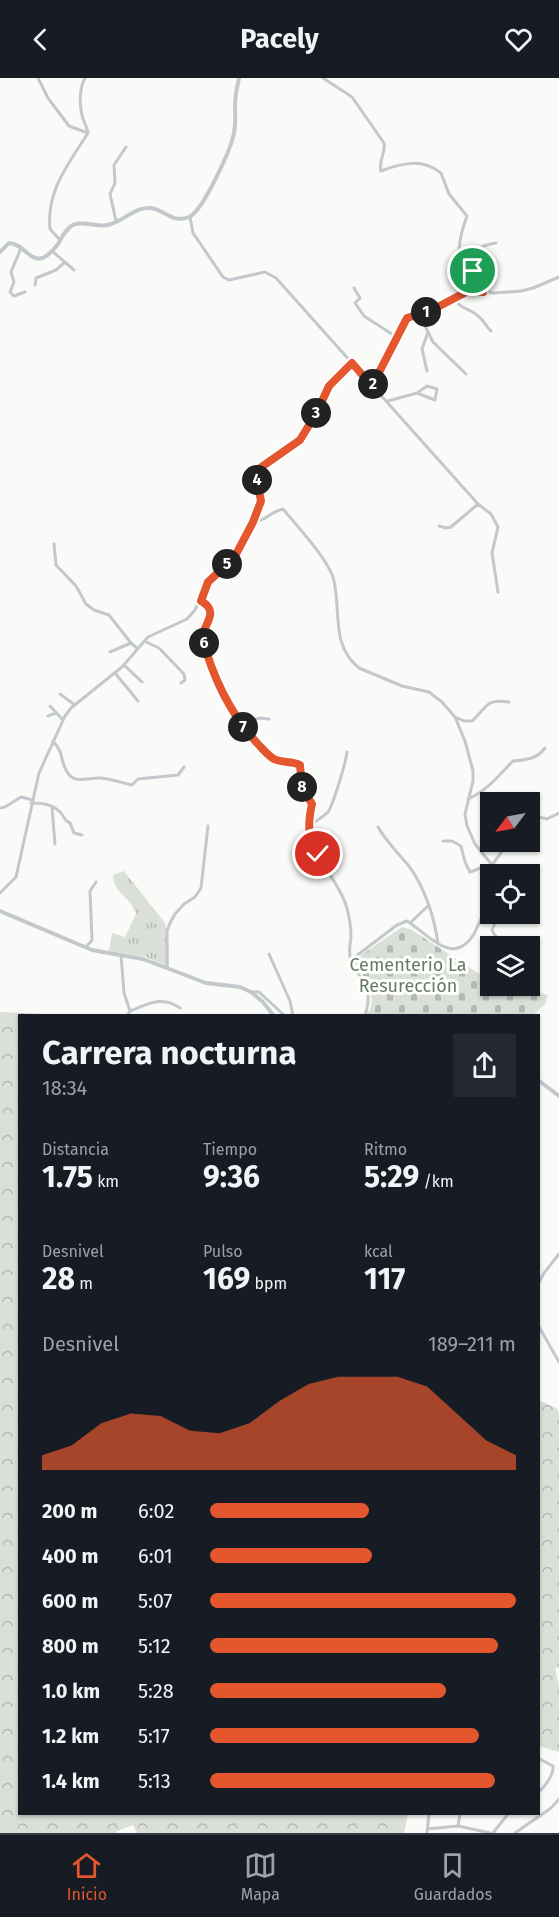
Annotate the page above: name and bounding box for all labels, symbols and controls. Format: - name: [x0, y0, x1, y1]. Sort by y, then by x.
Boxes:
- icon: back: [24, 23, 57, 56]
- text: Pacely: [240, 23, 319, 55]
- icon: heart: [502, 23, 535, 56]
- pin: [447, 245, 498, 296]
- icon: arrive: [456, 254, 489, 287]
- pin: 1: [411, 297, 441, 327]
- text: 1: [422, 302, 430, 321]
- pin: 2: [358, 369, 388, 399]
- text: 2: [369, 374, 377, 393]
- pin: 3: [301, 398, 331, 428]
- text: 3: [312, 403, 320, 422]
- pin: 4: [242, 465, 272, 495]
- text: 4: [252, 470, 262, 489]
- pin: 5: [212, 549, 242, 579]
- text: 5: [223, 554, 231, 573]
- pin: 6: [189, 628, 219, 658]
- text: 6: [199, 633, 209, 652]
- pin: 7: [228, 712, 258, 742]
- text: 7: [239, 717, 247, 736]
- pin: 8: [287, 772, 317, 802]
- text: 8: [297, 777, 307, 796]
- north arrow: [480, 792, 540, 852]
- map controls: [480, 792, 540, 996]
- pin: [292, 828, 343, 879]
- icon: check: [301, 837, 334, 870]
- button: locate: [480, 864, 540, 924]
- button: layers: [480, 936, 540, 996]
- park label: Cementerio La Resurección: [349, 954, 467, 997]
- text: Carrera nocturna: [42, 1033, 297, 1073]
- button: share: [453, 1034, 516, 1097]
- text: 18:34: [42, 1076, 87, 1100]
- text: Distancia: [42, 1140, 109, 1159]
- text: Tiempo: [203, 1140, 257, 1159]
- text: Ritmo: [364, 1140, 407, 1159]
- text: 1.75: [42, 1159, 93, 1195]
- text: 9:36: [203, 1159, 260, 1195]
- text: 5:29: [364, 1159, 419, 1195]
- text: km: [93, 1172, 119, 1191]
- text: /km: [419, 1172, 454, 1191]
- text: Desnivel: [42, 1242, 104, 1261]
- text: Pulso: [203, 1242, 243, 1261]
- text: kcal: [364, 1242, 393, 1261]
- text: 28: [42, 1261, 75, 1297]
- text: 169: [203, 1261, 250, 1297]
- text: 117: [364, 1261, 405, 1297]
- text: m: [75, 1274, 93, 1293]
- text: bpm: [250, 1274, 287, 1293]
- text: Desnivel: [42, 1332, 119, 1356]
- text: 189–211 m: [428, 1332, 516, 1356]
- text: 200 m: [42, 1499, 97, 1523]
- text: 6:02: [138, 1499, 174, 1523]
- text: 400 m: [42, 1544, 98, 1568]
- text: 6:01: [138, 1544, 173, 1568]
- text: 600 m: [42, 1589, 98, 1613]
- text: 5:07: [138, 1589, 172, 1613]
- text: 800 m: [42, 1634, 99, 1658]
- text: 5:12: [138, 1634, 171, 1658]
- text: 1.0 km: [42, 1679, 100, 1703]
- text: 5:28: [138, 1679, 174, 1703]
- text: 1.2 km: [42, 1724, 99, 1748]
- text: 5:17: [138, 1724, 170, 1748]
- text: 1.4 km: [42, 1769, 100, 1793]
- text: 5:13: [138, 1769, 171, 1793]
- tab: Inicio: [67, 1849, 107, 1904]
- tab: Mapa: [241, 1849, 280, 1904]
- tab: Guardados: [414, 1849, 492, 1904]

